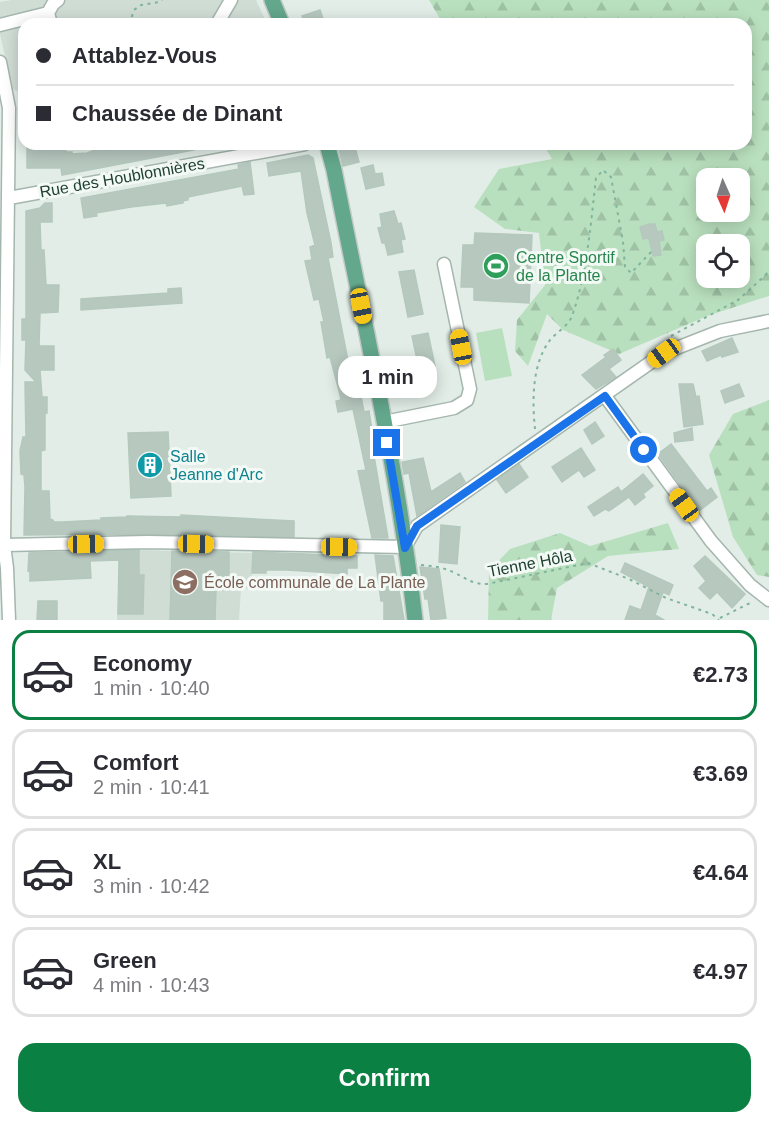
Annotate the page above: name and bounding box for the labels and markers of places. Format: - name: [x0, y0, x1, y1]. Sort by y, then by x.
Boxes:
- place label: Centre Sportif de la Plante: [516, 249, 615, 284]
- sports icon: Centre Sportif de la Plante: [481, 251, 511, 281]
- place label: Salle Jeanne d'Arc: [170, 448, 263, 483]
- building icon: Salle Jeanne d'Arc: [135, 450, 165, 480]
- school or university icon: École communale de La Plante: [170, 567, 200, 597]
- place label: École communale de La Plante: [204, 573, 426, 591]

